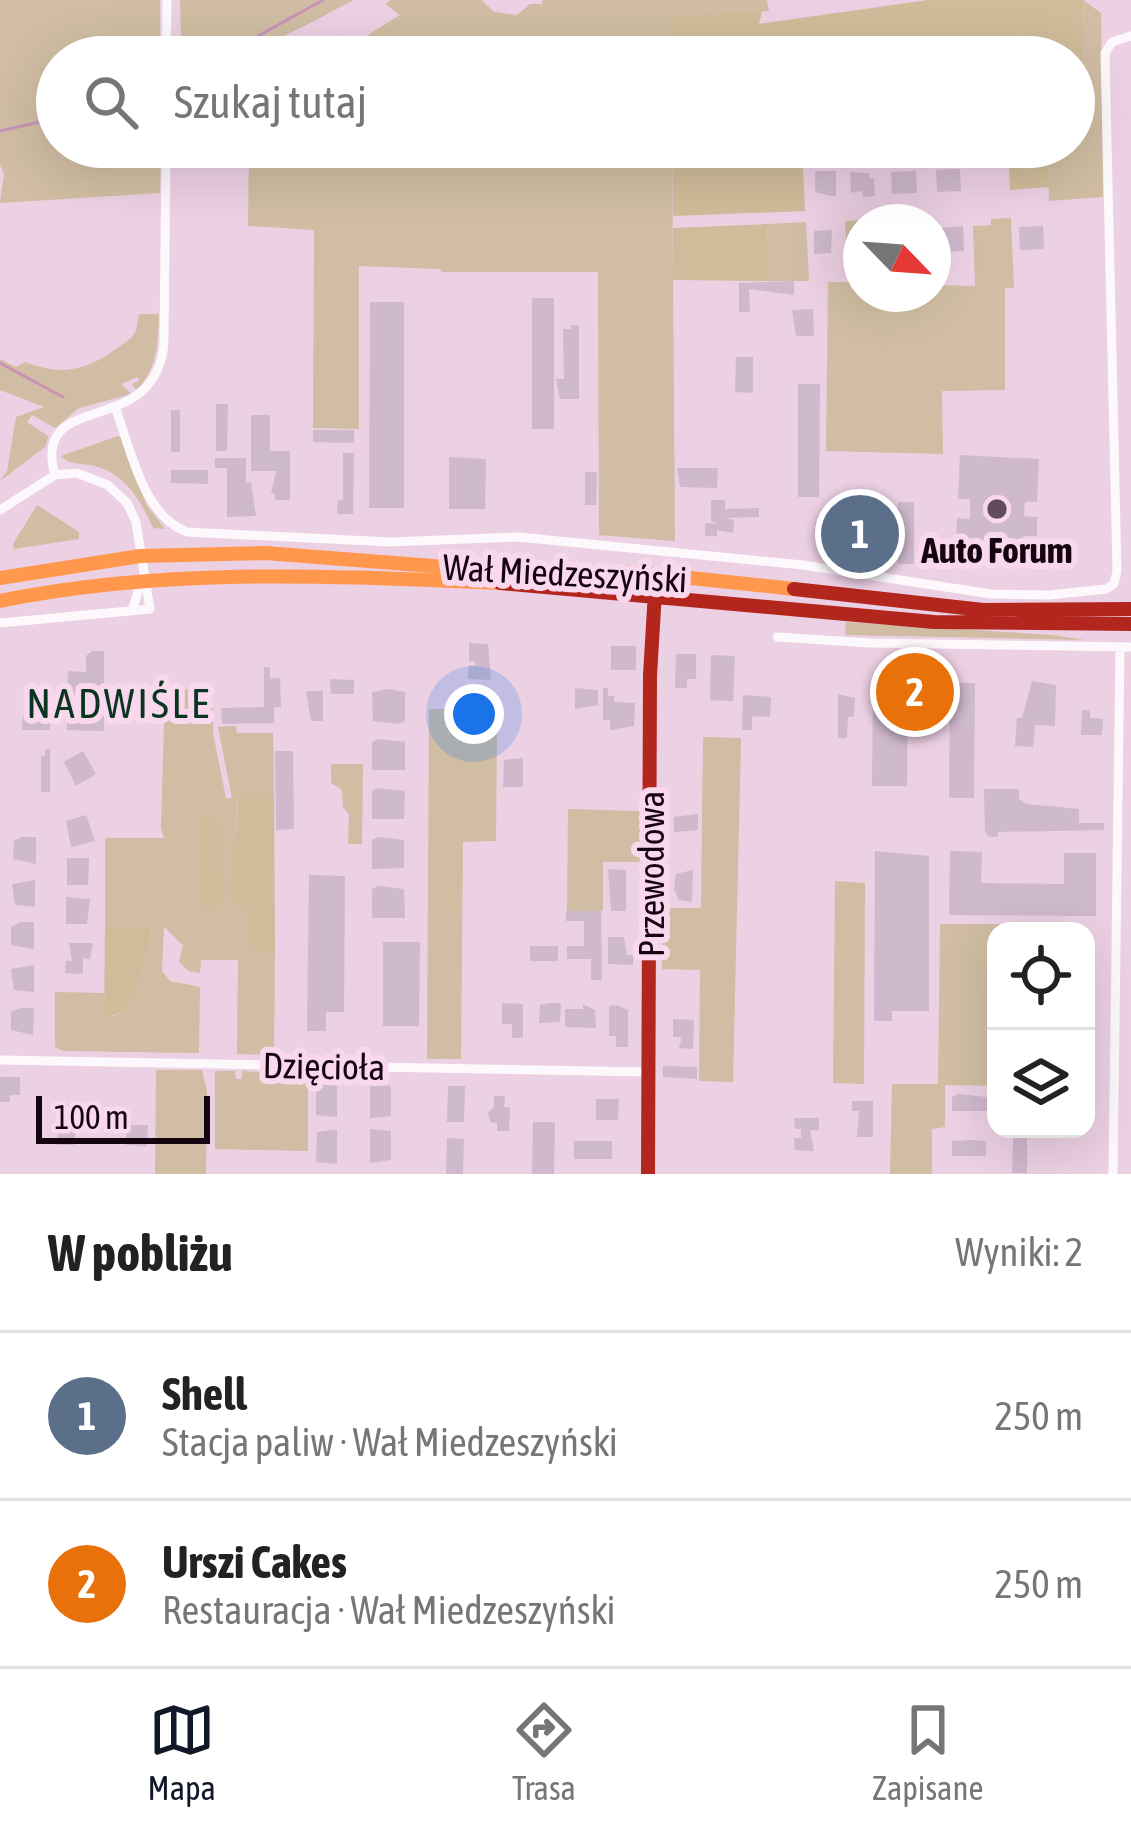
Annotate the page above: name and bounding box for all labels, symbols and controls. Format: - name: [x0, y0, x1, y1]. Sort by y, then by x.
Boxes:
- search box: [36, 36, 1095, 168]
- icon: search: [78, 69, 144, 135]
- text: Szukaj tutaj: [174, 76, 367, 128]
- north arrow: [843, 204, 951, 312]
- pin: 1: [821, 489, 899, 579]
- marker: Auto Forum: [984, 496, 1010, 522]
- place label: Auto Forum: [920, 529, 1073, 571]
- street label: Wał Miedzeszyński: [442, 546, 688, 600]
- pin: 2: [876, 647, 954, 737]
- district label: NADWIŚLE: [26, 679, 212, 727]
- your location: [444, 684, 504, 744]
- street label: Przewodowa: [630, 791, 672, 957]
- map controls: [987, 922, 1095, 1138]
- button: locate: [987, 922, 1095, 1030]
- button: layers: [987, 1030, 1095, 1138]
- street label: Dzięcioła: [262, 1044, 386, 1088]
- scale bar: [36, 1090, 210, 1143]
- text: 100 m: [54, 1098, 129, 1136]
- text: W pobliżu: [48, 1223, 233, 1282]
- text: Wyniki: 2: [955, 1230, 1083, 1274]
- text: Shell: [162, 1368, 247, 1420]
- text: 1: [78, 1394, 96, 1438]
- text: 250 m: [995, 1394, 1083, 1438]
- text: Stacja paliw · Wał Miedzeszyński: [162, 1420, 618, 1464]
- text: Urszi Cakes: [162, 1536, 347, 1588]
- text: 2: [78, 1562, 96, 1606]
- text: 250 m: [995, 1562, 1083, 1606]
- text: Restauracja · Wał Miedzeszyński: [162, 1588, 616, 1632]
- tab: Mapa: [148, 1697, 216, 1807]
- tab: Trasa: [511, 1697, 577, 1807]
- tab: Zapisane: [872, 1697, 983, 1807]

